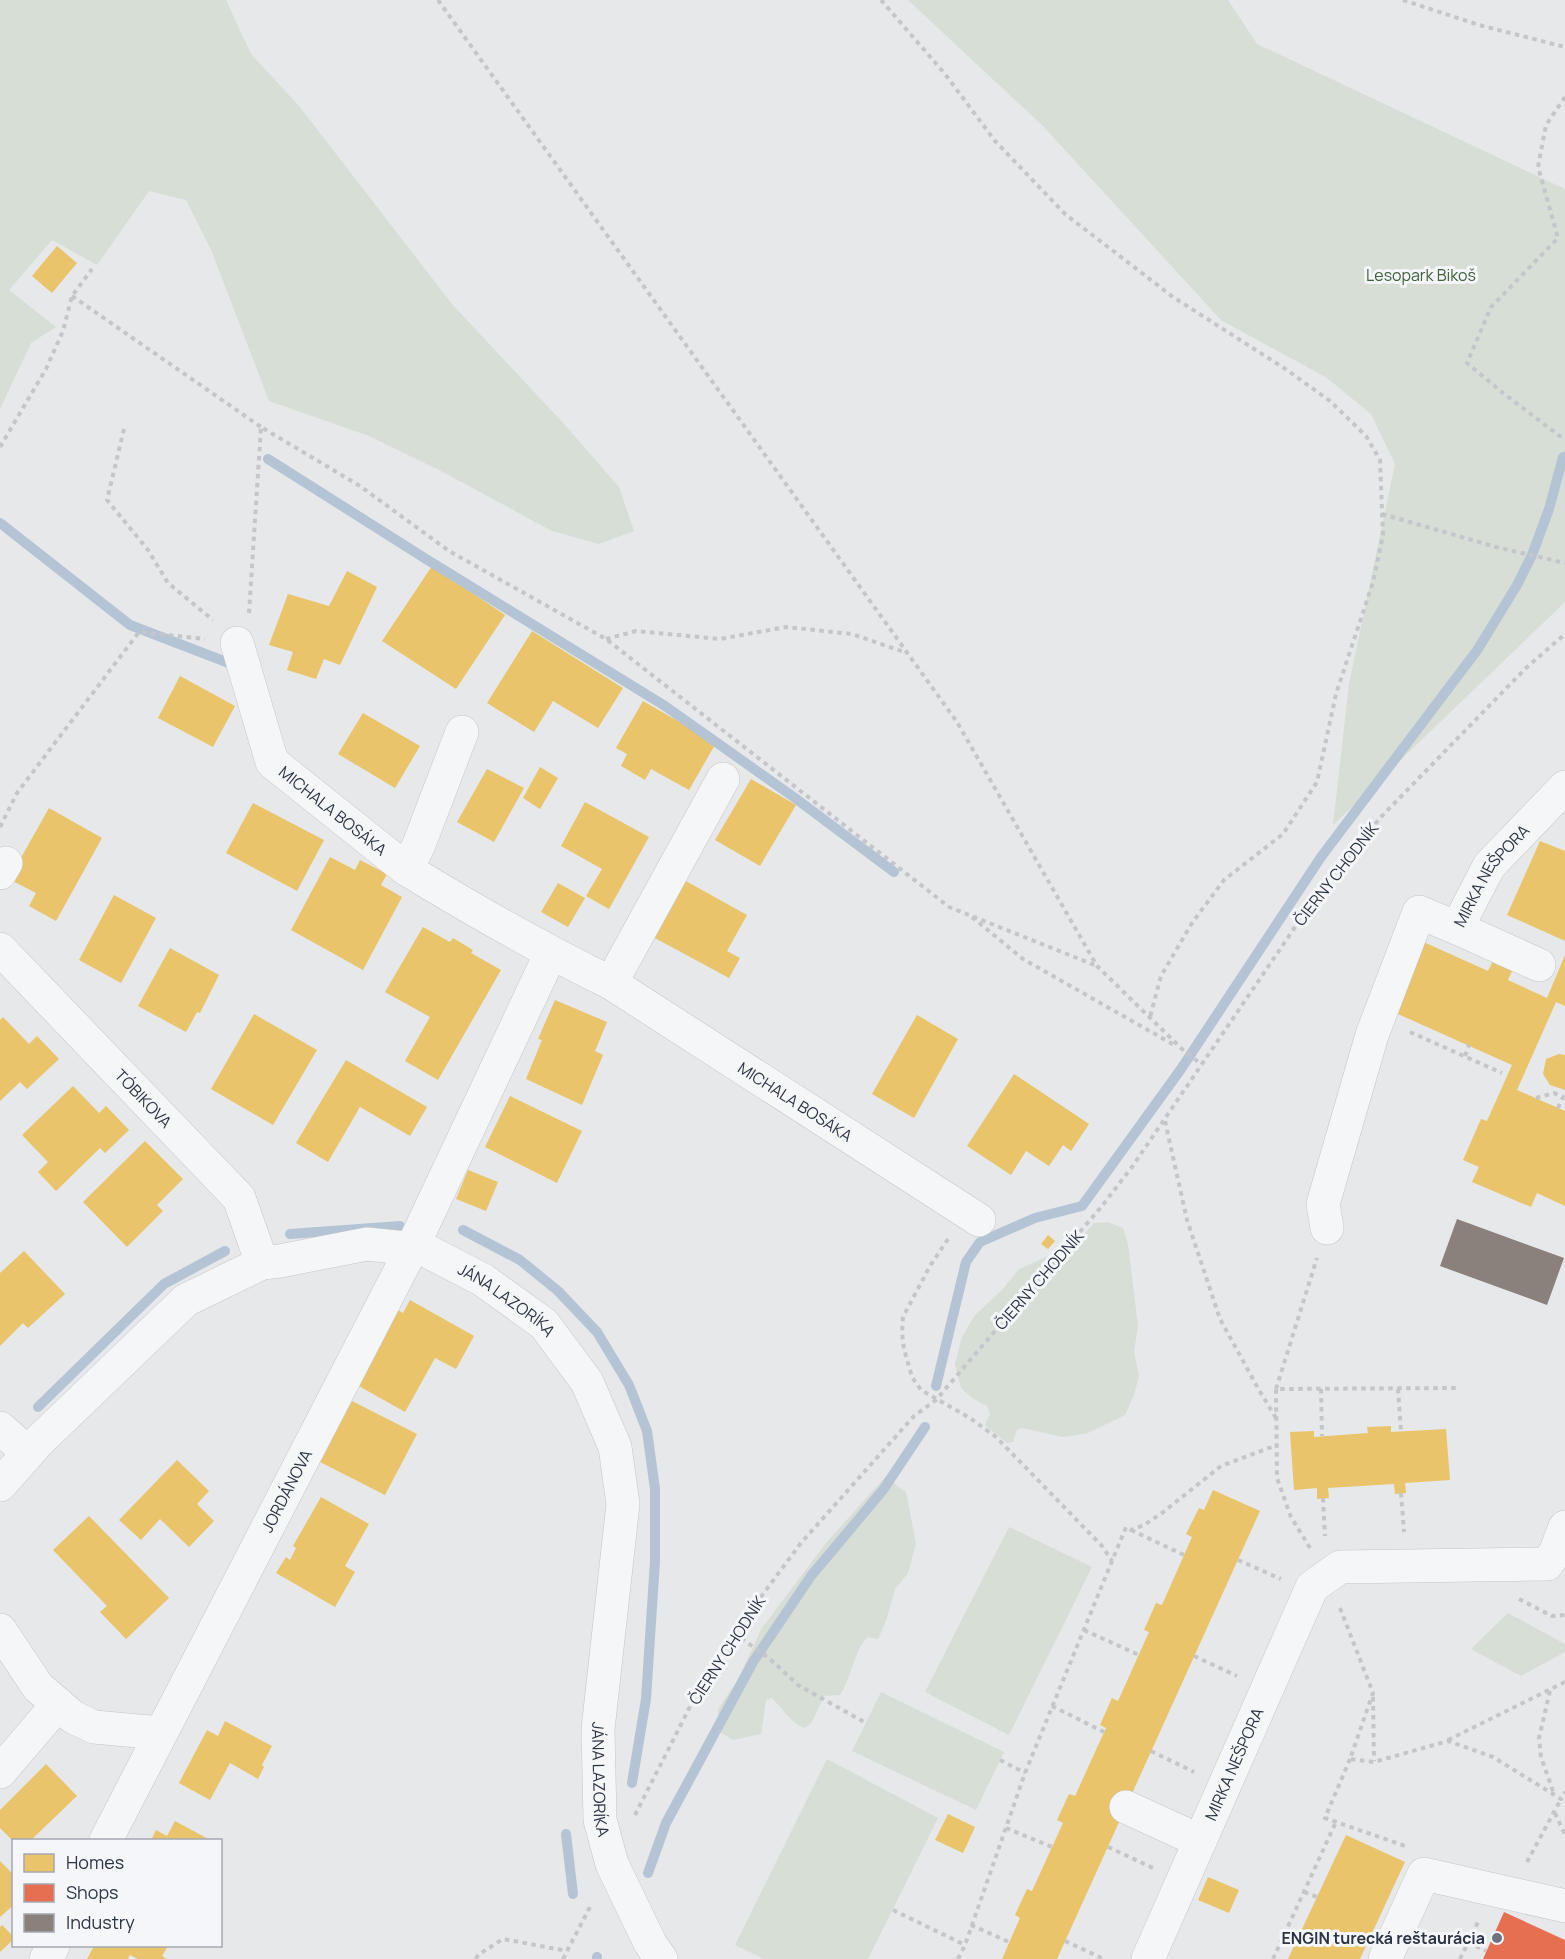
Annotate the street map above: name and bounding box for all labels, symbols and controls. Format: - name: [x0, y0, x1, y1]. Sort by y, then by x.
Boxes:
- park label: Lesopark Bikoš: [1366, 264, 1476, 286]
- street label: MICHALA BOSÁKA: [274, 761, 391, 861]
- street label: ČIERNY CHODNÍK: [1289, 817, 1384, 930]
- street label: MIRKA NEŠPORA: [1448, 820, 1534, 931]
- street label: MICHALA BOSÁKA: [734, 1057, 857, 1147]
- street label: TÓBIKOVA: [110, 1064, 177, 1132]
- street label: ČIERNY CHODNÍK: [989, 1225, 1089, 1335]
- street label: JÁNA LAZORÍKA: [454, 1258, 560, 1341]
- street label: JORDÁNOVA: [256, 1446, 317, 1536]
- street label: ČIERNY CHODNÍK: [684, 1591, 771, 1709]
- street label: MIRKA NEŠPORA: [1199, 1704, 1268, 1824]
- street label: JÁNA LAZORÍKA: [587, 1721, 615, 1839]
- legend: [12, 1839, 222, 1947]
- text: Homes: [66, 1850, 124, 1874]
- text: Shops: [66, 1880, 118, 1904]
- text: Industry: [66, 1910, 135, 1934]
- place label: ENGIN turecká reštaurácia: [1281, 1927, 1485, 1949]
- marker: ENGIN turecká reštaurácia: [1490, 1931, 1504, 1945]

